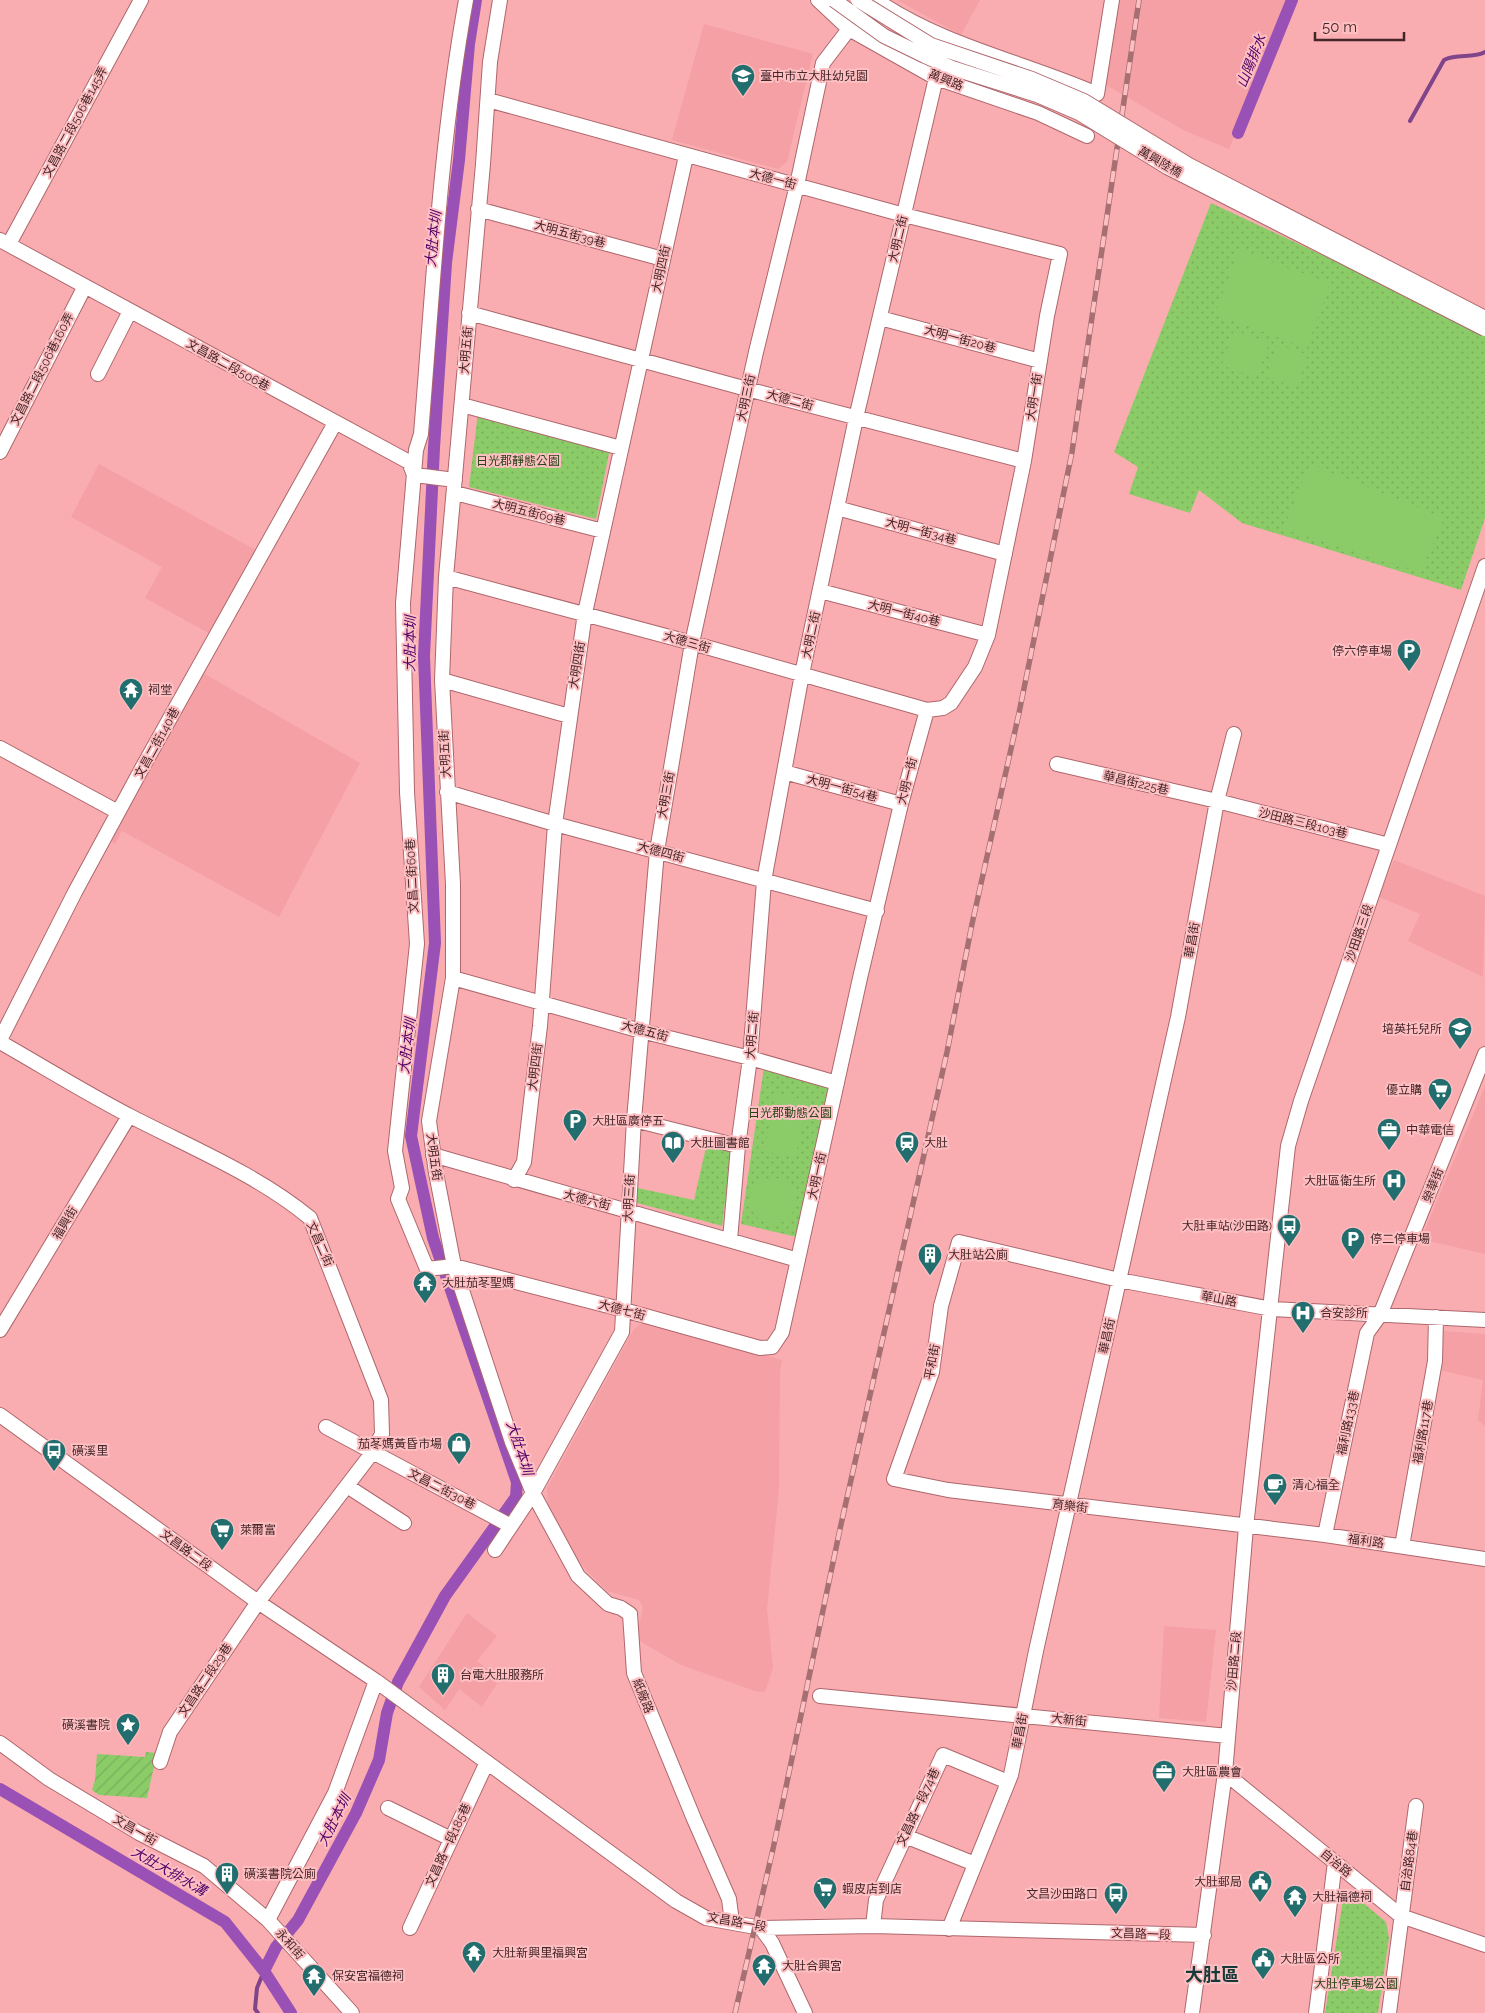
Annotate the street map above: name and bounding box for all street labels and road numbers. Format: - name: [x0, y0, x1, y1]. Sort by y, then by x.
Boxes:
- street label: 文昌路二段506巷145弄: [40, 64, 110, 180]
- street label: 萬興路: [927, 67, 965, 93]
- street label: 萬興陸橋: [1136, 144, 1184, 180]
- street label: 大德一街: [748, 166, 798, 192]
- street label: 大明二街: [886, 214, 910, 264]
- street label: 大明五街39巷: [533, 218, 607, 250]
- street label: 大明四街: [649, 244, 673, 294]
- street label: 文昌路二段506巷160弄: [7, 310, 77, 428]
- street label: 大明一街20巷: [923, 323, 997, 355]
- street label: 大明五街: [457, 325, 475, 375]
- street label: 文昌路二段506巷: [184, 336, 272, 394]
- street label: 大明一街: [1023, 372, 1045, 422]
- street label: 大明三街: [734, 373, 758, 423]
- street label: 大德二街: [765, 387, 815, 413]
- street label: 大明五街69巷: [491, 496, 567, 528]
- street label: 大明一街34巷: [884, 515, 958, 547]
- street label: 大明一街40巷: [866, 597, 942, 629]
- street label: 大明二街: [799, 610, 823, 660]
- street label: 大德三街: [662, 629, 712, 655]
- street label: 大明四街: [566, 640, 588, 690]
- street label: 文昌二街140巷: [132, 705, 182, 781]
- street label: 大明五街: [437, 730, 453, 778]
- street label: 大明一街: [894, 756, 920, 806]
- street label: 華昌街225巷: [1102, 769, 1170, 797]
- street label: 大明三街: [655, 770, 677, 820]
- street label: 大明一街54巷: [805, 772, 879, 804]
- street label: 沙田路三段103巷: [1257, 805, 1349, 841]
- street label: 文昌二街60巷: [403, 838, 421, 914]
- street label: 大德四街: [636, 839, 686, 865]
- street label: 沙田路三段: [1343, 902, 1375, 964]
- street label: 華昌街: [1182, 921, 1202, 959]
- street label: 大明二街: [743, 1010, 761, 1060]
- street label: 大德五街: [620, 1018, 670, 1044]
- street label: 大明四街: [525, 1042, 545, 1092]
- street label: 大明五街: [424, 1132, 444, 1182]
- street label: 大明一街: [805, 1151, 829, 1201]
- street label: 榮華街: [1420, 1166, 1446, 1204]
- street label: 大明三街: [621, 1174, 637, 1222]
- street label: 大德六街: [562, 1187, 612, 1213]
- street label: 福興街: [50, 1204, 80, 1242]
- street label: 文昌二街: [304, 1219, 336, 1269]
- street label: 華山路: [1200, 1289, 1238, 1309]
- street label: 大德七街: [597, 1297, 647, 1323]
- street label: 華昌街: [1096, 1317, 1118, 1355]
- street label: 平和街: [922, 1343, 942, 1381]
- street label: 福利路133巷: [1334, 1389, 1362, 1457]
- street label: 福利路117巷: [1410, 1399, 1436, 1465]
- street label: 文昌二街30巷: [406, 1466, 478, 1512]
- street label: 育樂街: [1051, 1497, 1089, 1515]
- street label: 文昌路二段: [158, 1527, 214, 1573]
- street label: 福利路: [1347, 1532, 1385, 1550]
- street label: 沙田路二段: [1224, 1630, 1244, 1692]
- street label: 文昌路二段29巷: [175, 1641, 235, 1719]
- street label: 紙廠路: [630, 1677, 656, 1715]
- street label: 大新街: [1050, 1711, 1088, 1729]
- street label: 華昌街: [1010, 1712, 1030, 1750]
- street label: 文昌路一段74巷: [894, 1766, 942, 1848]
- street label: 文昌路一段185巷: [422, 1801, 474, 1889]
- street label: 文昌一街: [111, 1812, 159, 1848]
- street label: 自治路84巷: [1398, 1829, 1420, 1893]
- street label: 自治路: [1318, 1846, 1354, 1880]
- street label: 文昌路一段: [706, 1910, 768, 1934]
- street label: 永和街: [273, 1926, 307, 1962]
- street label: 文昌路一段: [1111, 1926, 1171, 1942]

